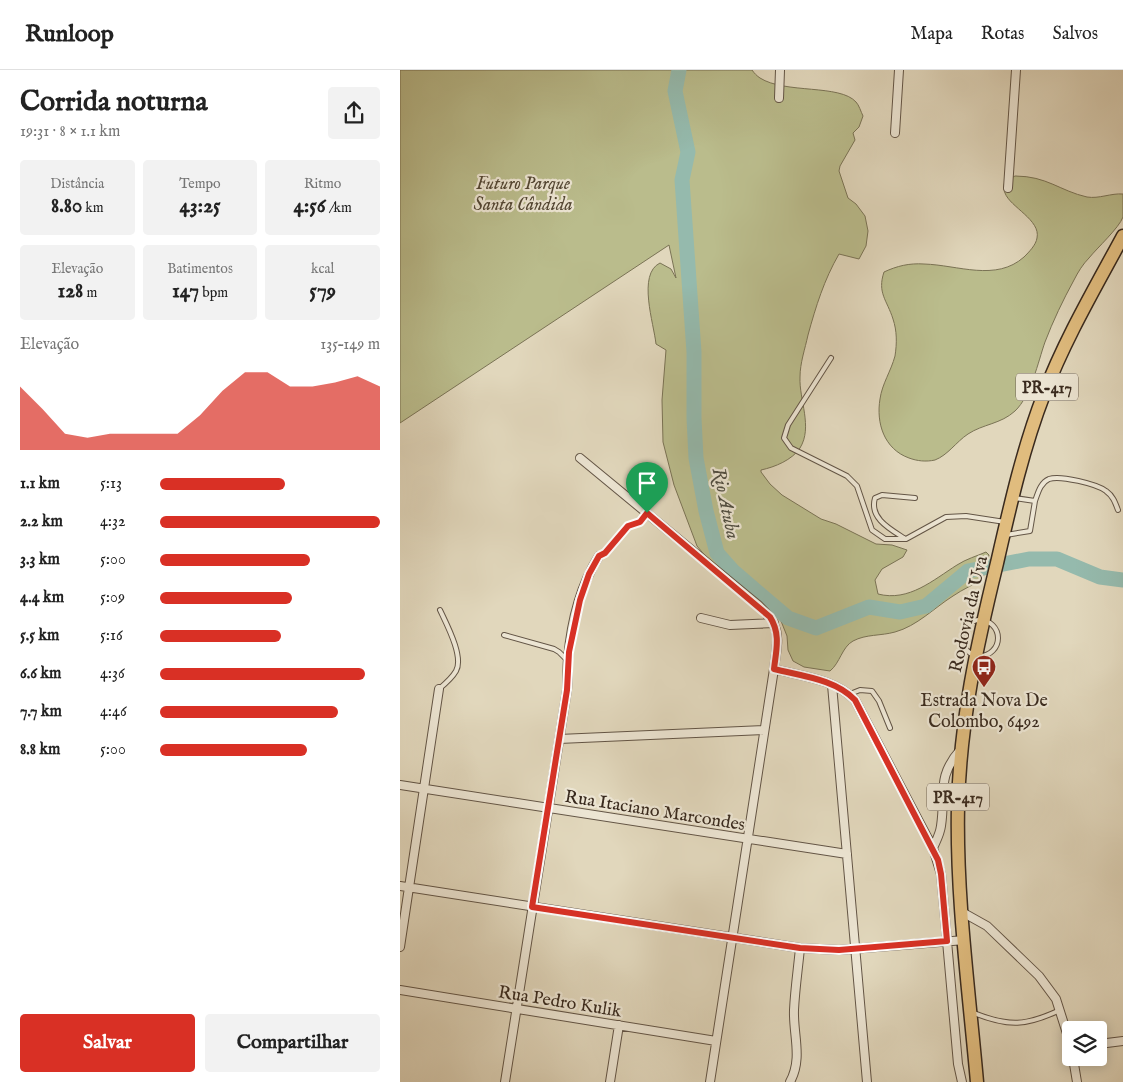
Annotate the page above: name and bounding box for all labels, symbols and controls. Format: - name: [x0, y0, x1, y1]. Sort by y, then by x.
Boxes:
- text: Runloop: [25, 19, 114, 50]
- text: Mapa: [911, 23, 953, 46]
- text: Rotas: [981, 23, 1024, 46]
- text: Salvos: [1052, 23, 1098, 46]
- text: Corrida noturna: [20, 85, 208, 120]
- button: share: [328, 87, 380, 139]
- text: 19:31 · 8 × 1.1 km: [20, 122, 120, 142]
- park label: Futuro Parque Santa Cândida: [474, 173, 572, 217]
- text: Distância: [50, 175, 104, 193]
- text: Tempo: [179, 175, 221, 193]
- text: Ritmo: [304, 175, 341, 193]
- text: 8.80: [51, 193, 82, 220]
- text: 43:25: [179, 193, 221, 220]
- text: 4:56: [293, 193, 326, 220]
- text: km: [82, 199, 104, 217]
- text: /km: [326, 199, 352, 217]
- text: Elevação: [51, 260, 103, 278]
- text: Batimentos: [167, 260, 233, 278]
- text: kcal: [311, 260, 334, 278]
- text: 128: [57, 278, 83, 305]
- text: 147: [172, 278, 199, 305]
- text: 579: [309, 278, 336, 305]
- text: m: [83, 284, 97, 302]
- text: bpm: [199, 284, 228, 302]
- text: Elevação: [20, 335, 79, 355]
- text: 135–149 m: [320, 335, 380, 355]
- road number: PR-417: [1016, 374, 1078, 400]
- pin: [626, 462, 668, 513]
- water label: Rio Atuba: [706, 465, 744, 541]
- icon: arrive: [633, 469, 661, 497]
- text: 1.1 km: [20, 474, 60, 494]
- text: 5:13: [100, 474, 122, 494]
- text: 2.2 km: [20, 512, 63, 532]
- text: 4:32: [100, 512, 126, 532]
- text: 3.3 km: [20, 550, 60, 570]
- text: 5:00: [100, 550, 126, 570]
- street label: Rodovia da Uva: [945, 554, 994, 675]
- text: 4.4 km: [20, 588, 64, 608]
- text: 5:09: [100, 588, 125, 608]
- text: 5.5 km: [20, 626, 59, 646]
- text: 5:16: [100, 626, 123, 646]
- bus stop icon: Estrada Nova De Colombo, 6492: [971, 654, 997, 688]
- text: 6.6 km: [20, 664, 61, 684]
- text: 4:36: [100, 664, 125, 684]
- place label: Estrada Nova De Colombo, 6492: [920, 690, 1048, 734]
- text: 7.7 km: [20, 702, 62, 722]
- text: 4:46: [100, 702, 127, 722]
- text: 8.8 km: [20, 740, 60, 760]
- text: 5:00: [100, 740, 126, 760]
- road number: PR-417: [927, 784, 989, 810]
- street label: Rua Itaciano Marcondes: [563, 786, 747, 837]
- street label: Rua Pedro Kulik: [496, 981, 623, 1024]
- button: Salvar: [20, 1014, 195, 1072]
- button: Compartilhar: [205, 1014, 380, 1072]
- map controls: [1062, 1021, 1107, 1066]
- button: layers: [1062, 1021, 1107, 1066]

